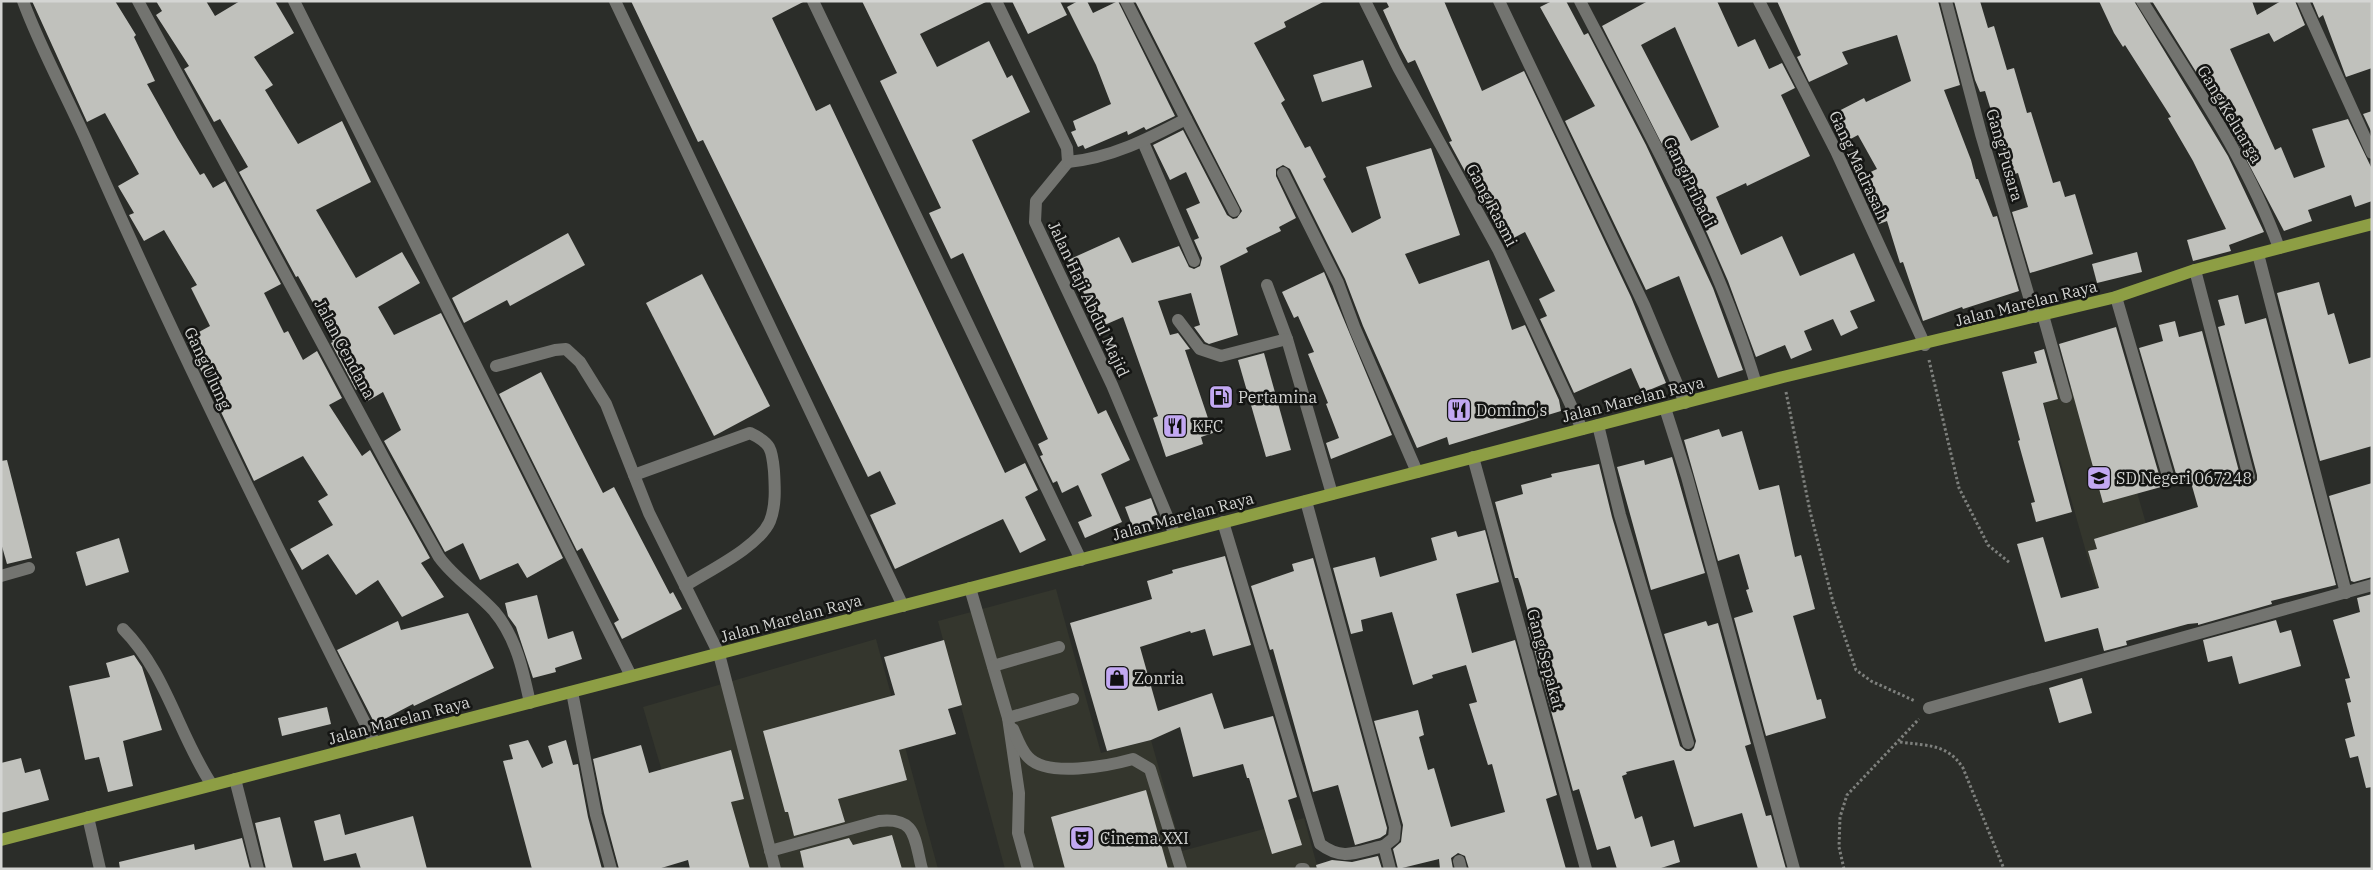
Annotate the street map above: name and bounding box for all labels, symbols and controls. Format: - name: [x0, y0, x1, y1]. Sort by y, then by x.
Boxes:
- street label: Gang Keluarga: [2193, 61, 2267, 167]
- street label: Gang Pusara: [1982, 106, 2028, 204]
- street label: Gang Madrasah: [1825, 107, 1893, 223]
- street label: Gang Pribadi: [1659, 133, 1721, 231]
- street label: Gang Rasmi: [1462, 160, 1522, 250]
- street label: Jalan Haji Abdul Majid: [1044, 218, 1134, 380]
- street label: Jalan Marelan Raya: [1953, 276, 2099, 330]
- street label: Jalan Cendana: [310, 296, 380, 402]
- street label: Gang Ulung: [180, 324, 236, 413]
- street label: Jalan Marelan Raya: [1560, 372, 1706, 426]
- fuel station icon: Pertamina: [1208, 384, 1234, 410]
- place label: Pertamina: [1238, 387, 1317, 407]
- restaurant icon: Domino's: [1446, 397, 1472, 423]
- place label: Domino's: [1476, 400, 1547, 420]
- restaurant icon: KFC: [1162, 413, 1188, 439]
- place label: KFC: [1192, 416, 1223, 436]
- school or university icon: SD Negeri 067248: [2086, 465, 2112, 491]
- place label: SD Negeri 067248: [2116, 468, 2252, 488]
- street label: Jalan Marelan Raya: [1110, 487, 1256, 545]
- street label: Jalan Marelan Raya: [718, 589, 864, 647]
- street label: Gang Sepakat: [1523, 607, 1569, 712]
- shop icon: Zonria: [1104, 665, 1130, 691]
- place label: Zonria: [1134, 668, 1184, 688]
- street label: Jalan Marelan Raya: [326, 691, 472, 749]
- theatre icon: Cinema XXI: [1069, 825, 1095, 851]
- place label: Cinema XXI: [1100, 828, 1189, 848]

